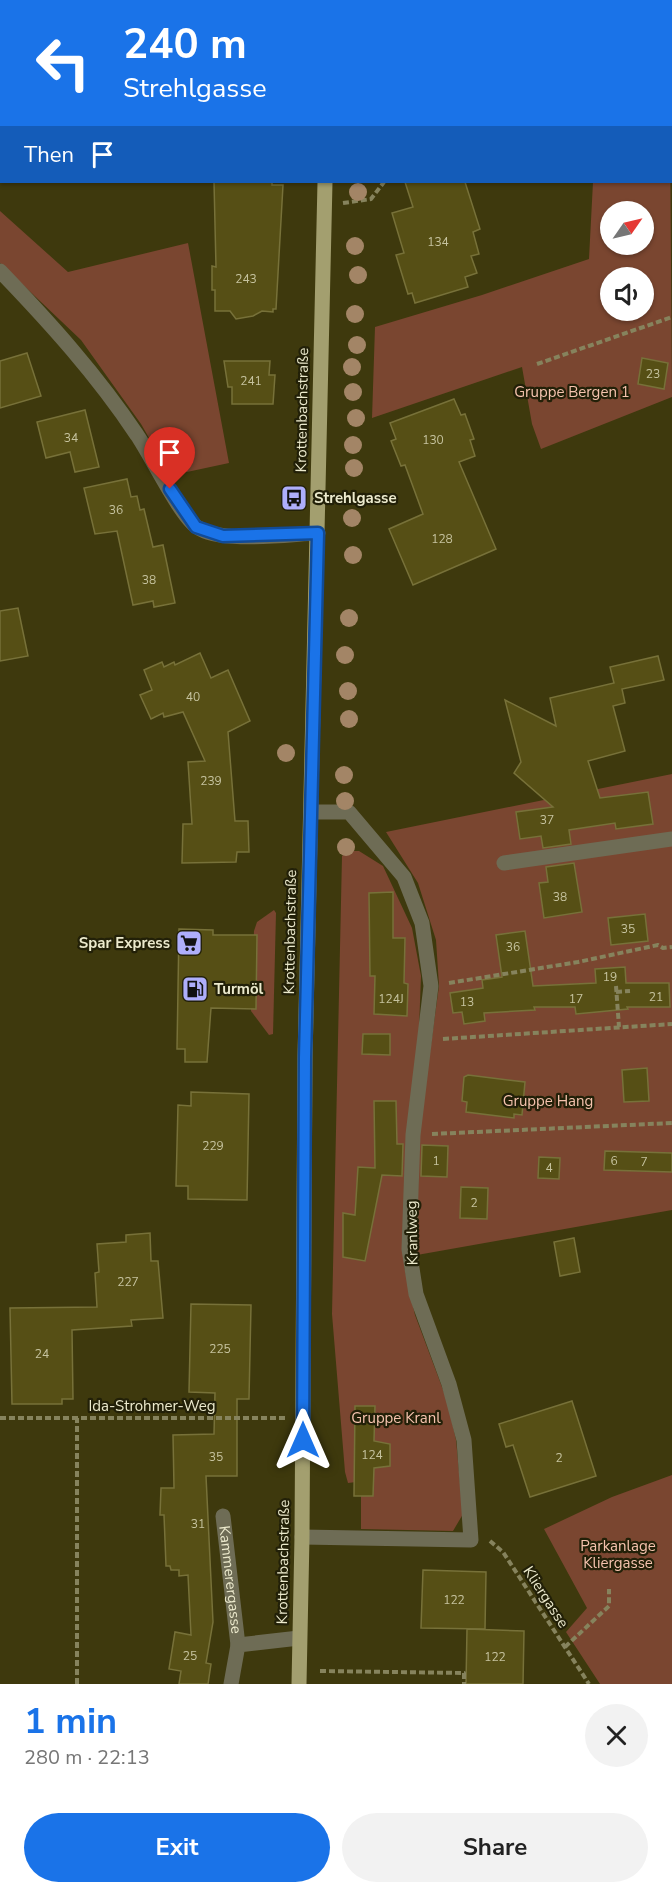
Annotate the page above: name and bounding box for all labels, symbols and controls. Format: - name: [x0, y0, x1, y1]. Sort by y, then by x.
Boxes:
- text: 240 m: [123, 16, 247, 73]
- icon: left: [24, 24, 102, 102]
- text: Strehlgasse: [123, 70, 267, 107]
- icon: arrive: [86, 138, 119, 171]
- text: Then: [24, 140, 74, 170]
- north arrow: [600, 201, 654, 255]
- map controls: [600, 201, 654, 321]
- house number: 134: [427, 234, 449, 250]
- button: sound: [600, 267, 654, 321]
- house number: 243: [235, 271, 257, 287]
- street label: Krottenbachstraße: [291, 348, 313, 472]
- house number: 23: [646, 366, 660, 382]
- house number: 241: [240, 373, 262, 389]
- park label: Gruppe Bergen 1: [514, 382, 630, 402]
- pin: [144, 427, 195, 489]
- house number: 34: [64, 430, 78, 446]
- house number: 130: [422, 432, 444, 448]
- icon: arrive: [153, 436, 186, 469]
- bus stop icon: Strehlgasse: [279, 483, 309, 513]
- place label: Strehlgasse: [314, 488, 397, 508]
- house number: 36: [109, 502, 123, 518]
- house number: 128: [431, 531, 453, 547]
- house number: 38: [142, 572, 156, 588]
- house number: 40: [186, 689, 200, 705]
- house number: 239: [200, 773, 222, 789]
- house number: 37: [540, 812, 554, 828]
- street label: Krottenbachstraße: [279, 870, 301, 994]
- house number: 38: [553, 889, 567, 905]
- house number: 35: [621, 921, 635, 937]
- supermarket icon: Spar Express: [174, 928, 204, 958]
- place label: Spar Express: [79, 933, 170, 953]
- house number: 36: [506, 939, 520, 955]
- house number: 19: [603, 969, 617, 985]
- fuel station icon: Turmöl: [180, 974, 210, 1004]
- place label: Turmöl: [214, 979, 264, 999]
- house number: 21: [649, 989, 663, 1005]
- house number: 124J: [378, 991, 404, 1007]
- house number: 17: [569, 991, 583, 1007]
- house number: 13: [460, 994, 474, 1010]
- park label: Gruppe Hang: [503, 1091, 593, 1111]
- house number: 229: [202, 1138, 224, 1154]
- house number: 1: [432, 1153, 440, 1169]
- house number: 6: [610, 1153, 618, 1169]
- house number: 7: [640, 1154, 648, 1170]
- house number: 4: [545, 1160, 553, 1176]
- house number: 2: [470, 1195, 478, 1211]
- street label: Kranlweg: [401, 1200, 423, 1266]
- house number: 227: [117, 1274, 139, 1290]
- house number: 225: [209, 1341, 231, 1357]
- house number: 24: [35, 1346, 49, 1362]
- street label: Ida-Strohmer-Weg: [88, 1396, 216, 1416]
- position arrow: [271, 1408, 335, 1472]
- park label: Gruppe Kranl: [351, 1408, 441, 1428]
- house number: 124: [361, 1447, 383, 1463]
- house number: 35: [209, 1449, 223, 1465]
- house number: 2: [555, 1450, 563, 1466]
- street label: Krottenbachstraße: [272, 1500, 294, 1624]
- house number: 31: [191, 1516, 205, 1532]
- street label: Kammerergasse: [214, 1524, 247, 1635]
- park label: Parkanlage Kliergasse: [580, 1536, 656, 1573]
- street label: Kliergasse: [519, 1562, 573, 1632]
- house number: 122: [443, 1592, 465, 1608]
- house number: 25: [183, 1648, 197, 1664]
- house number: 122: [484, 1649, 506, 1665]
- text: 1 min: [24, 1697, 117, 1746]
- button: close: [585, 1704, 648, 1767]
- text: 280 m · 22:13: [24, 1744, 150, 1771]
- button: Exit: [24, 1813, 330, 1882]
- button: Share: [342, 1813, 648, 1882]

